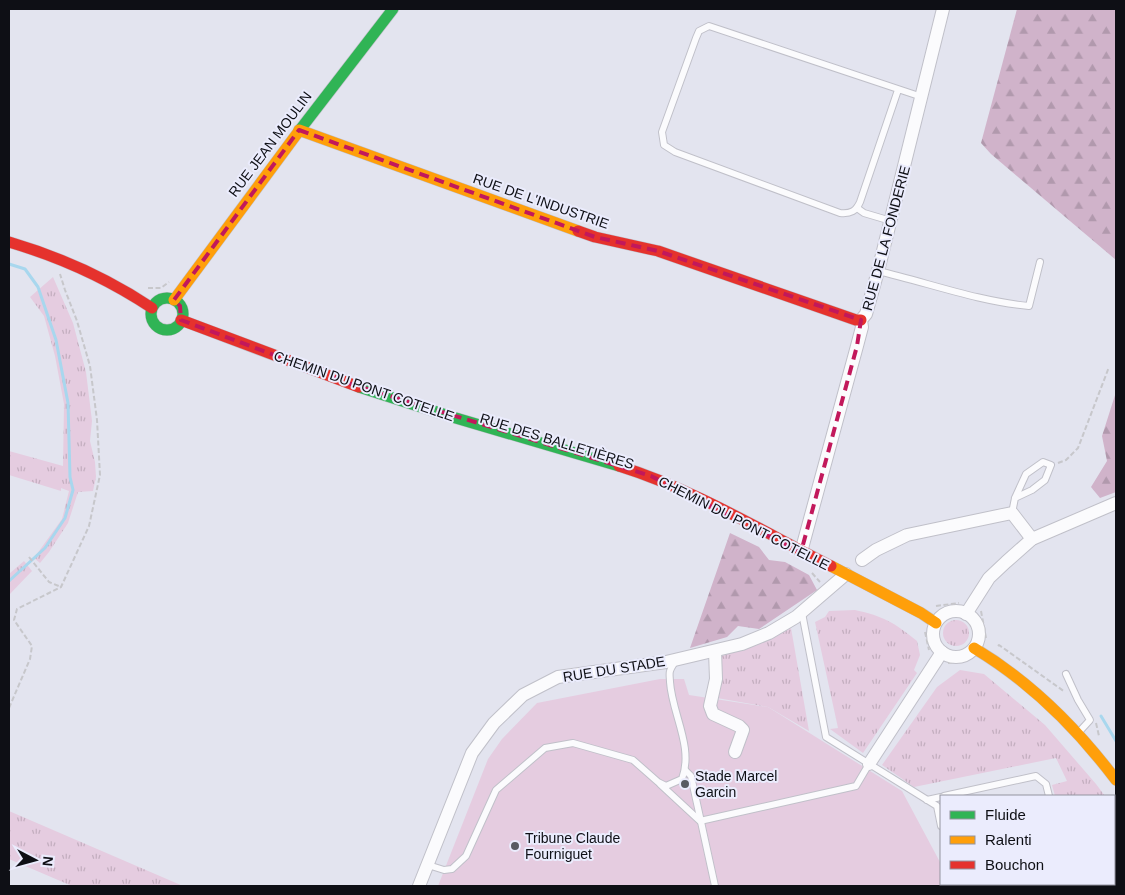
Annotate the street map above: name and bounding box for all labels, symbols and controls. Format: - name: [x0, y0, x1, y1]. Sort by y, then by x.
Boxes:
- street label: RUE JEAN MOULIN: [225, 88, 315, 200]
- street label: RUE DE LA FONDERIE: [859, 164, 913, 312]
- street label: RUE DE L'INDUSTRIE: [471, 170, 611, 232]
- street label: CHEMIN DU PONT COTELLE: [272, 348, 456, 424]
- street label: RUE DES BALLETIÈRES: [478, 410, 636, 472]
- street label: CHEMIN DU PONT COTELLE: [656, 473, 832, 573]
- street label: RUE DU STADE: [562, 653, 666, 685]
- place label: Stade Marcel Garcin: [695, 768, 777, 800]
- marker: Stade Marcel Garcin: [679, 778, 691, 790]
- legend: [940, 795, 1115, 885]
- text: Fluide: [985, 806, 1026, 823]
- place label: Tribune Claude Fourniguet: [525, 830, 620, 862]
- text: Ralenti: [985, 831, 1032, 848]
- north arrow: [10, 835, 60, 885]
- marker: Tribune Claude Fourniguet: [509, 840, 521, 852]
- text: N: [39, 855, 56, 867]
- text: Bouchon: [985, 856, 1044, 873]

